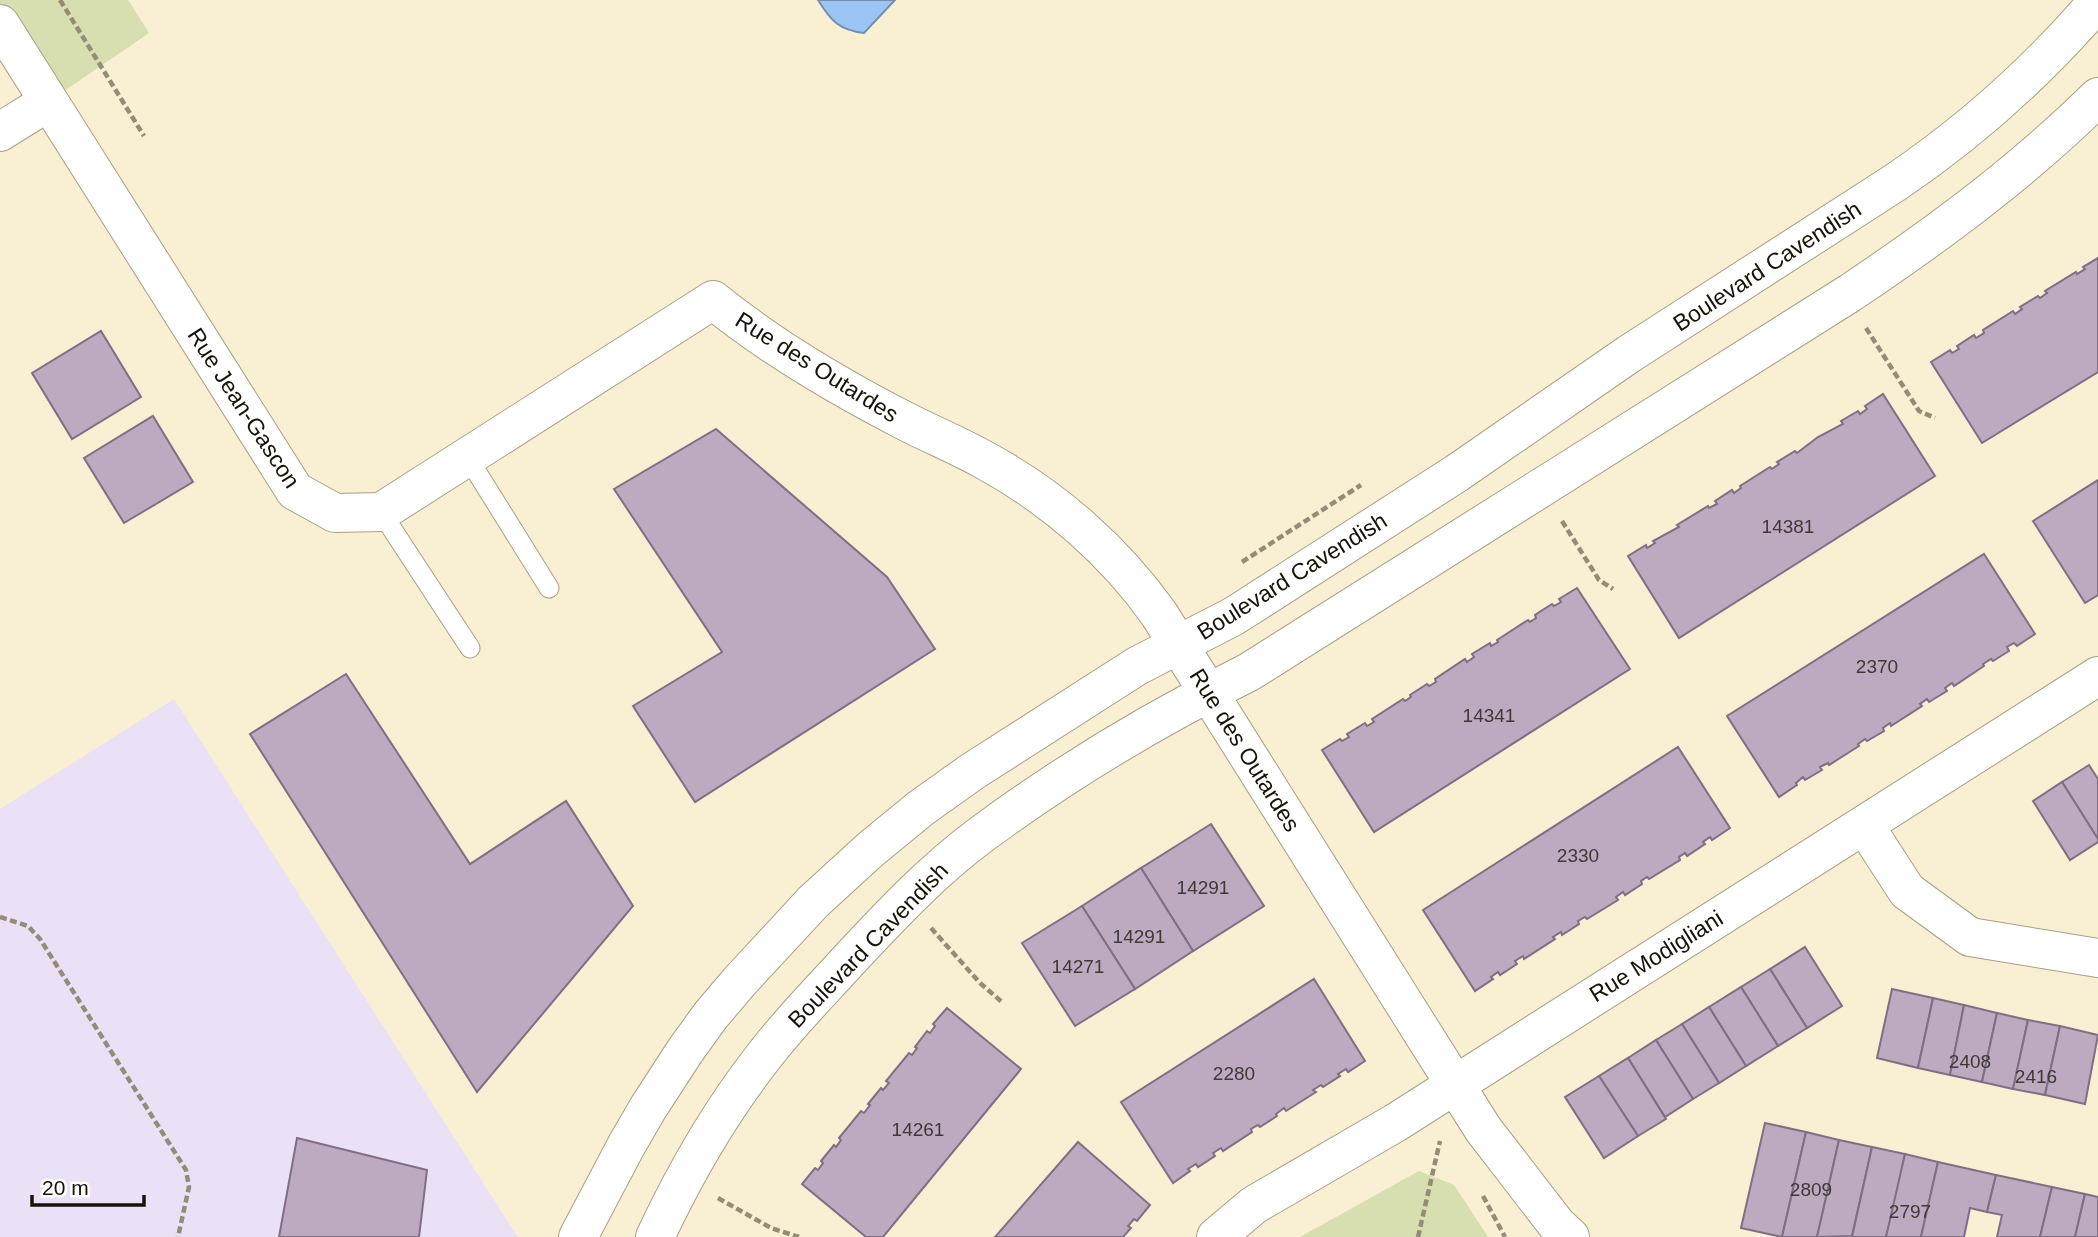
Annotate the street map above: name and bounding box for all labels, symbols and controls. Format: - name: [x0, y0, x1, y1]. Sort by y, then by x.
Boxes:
- street label: Boulevard Cavendish: [1668, 196, 1866, 336]
- street label: Rue des Outardes: [731, 307, 903, 427]
- street label: Rue Jean-Gascon: [183, 323, 305, 493]
- street label: Boulevard Cavendish: [1192, 507, 1392, 645]
- house number: 14381: [1762, 516, 1814, 537]
- house number: 2370: [1856, 656, 1898, 677]
- street label: Rue des Outardes: [1185, 664, 1305, 836]
- house number: 14341: [1463, 705, 1515, 726]
- house number: 2330: [1557, 845, 1599, 866]
- street label: Boulevard Cavendish: [783, 857, 953, 1033]
- house number: 14291: [1177, 877, 1229, 898]
- street label: Rue Modigliani: [1585, 905, 1727, 1007]
- house number: 14291: [1113, 926, 1165, 947]
- house number: 14271: [1052, 956, 1104, 977]
- house number: 2408: [1949, 1051, 1991, 1072]
- house number: 2280: [1213, 1063, 1255, 1084]
- house number: 2416: [2015, 1066, 2057, 1087]
- house number: 14261: [892, 1119, 944, 1140]
- scale bar: [32, 1164, 144, 1208]
- text: 20 m: [42, 1176, 89, 1199]
- house number: 2809: [1790, 1179, 1832, 1200]
- house number: 2797: [1889, 1201, 1931, 1222]

